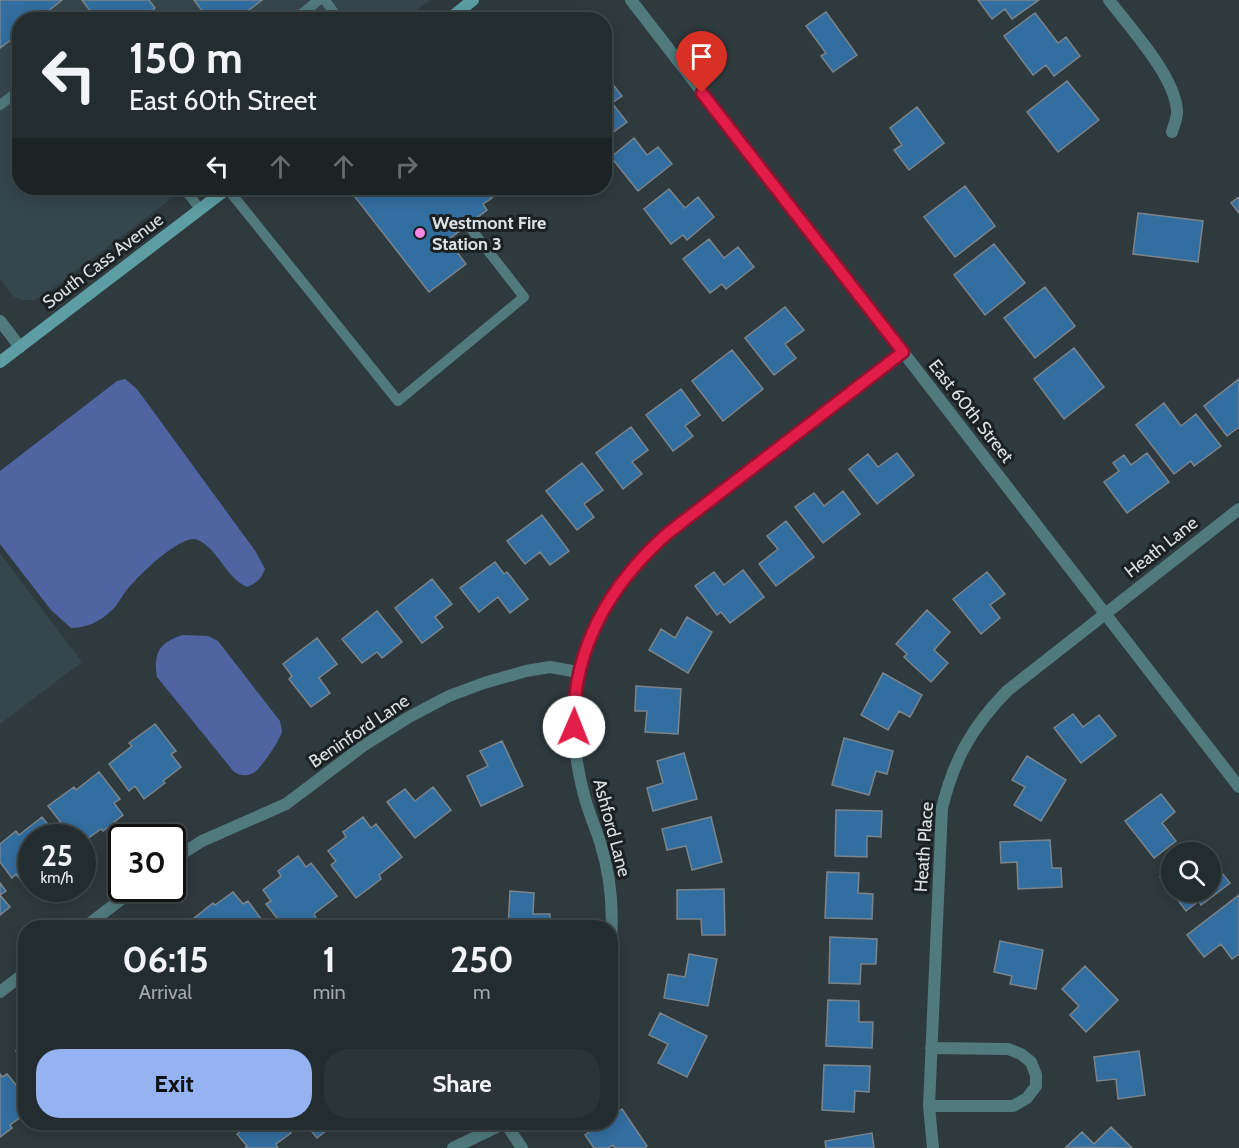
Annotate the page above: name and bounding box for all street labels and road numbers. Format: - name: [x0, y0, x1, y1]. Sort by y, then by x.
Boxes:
- street label: South Cass Avenue: [38, 208, 168, 314]
- street label: East 60th Street: [924, 355, 1018, 467]
- street label: Heath Lane: [1120, 512, 1202, 582]
- street label: Beninford Lane: [305, 689, 413, 773]
- street label: Ashford Lane: [588, 777, 636, 879]
- street label: Heath Place: [910, 801, 938, 893]

